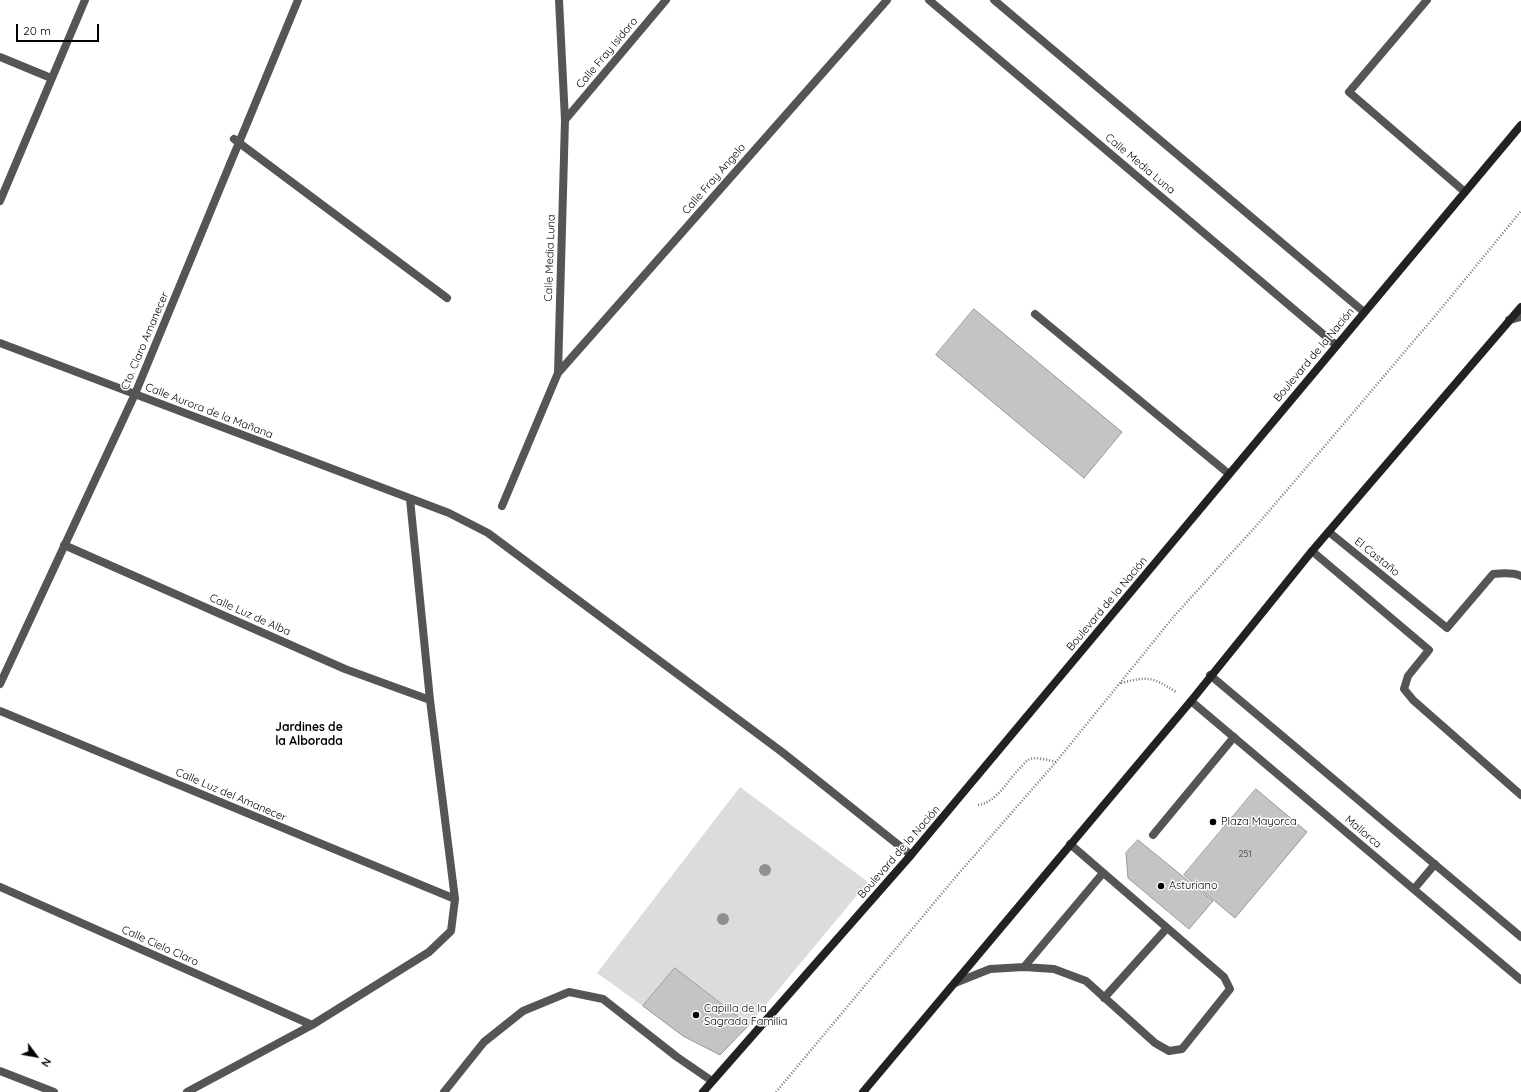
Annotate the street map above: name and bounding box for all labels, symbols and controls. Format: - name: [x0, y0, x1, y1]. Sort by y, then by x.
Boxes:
- street label: Calle Fray Isidoro: [574, 15, 640, 91]
- scale bar: [18, 16, 101, 42]
- text: 20 m: [23, 23, 51, 38]
- street label: Calle Media Luna: [1102, 131, 1178, 197]
- street label: Calle Fray Angelo: [680, 141, 748, 217]
- street label: Calle Media Luna: [542, 214, 558, 302]
- street label: Cto. Claro Amanecer: [118, 290, 172, 392]
- street label: Boulevard de la Nación: [1271, 305, 1357, 405]
- street label: Calle Aurora de la Mañana: [143, 381, 275, 441]
- street label: El Castaño: [1352, 535, 1402, 579]
- street label: Boulevard de la Nación: [1064, 554, 1150, 654]
- street label: Calle Luz de Alba: [207, 591, 293, 639]
- district label: Jardines de la Alborada: [275, 720, 343, 748]
- street label: Calle Luz del Amanecer: [173, 766, 289, 824]
- street label: Boulevard de la Nación: [855, 803, 943, 901]
- street label: Mallorca: [1342, 813, 1384, 851]
- place label: Plaza Mayorca: [1221, 815, 1297, 829]
- marker: Plaza Mayorca: [1208, 817, 1218, 827]
- house number: 251: [1238, 849, 1252, 859]
- place label: Asturiano: [1169, 879, 1218, 893]
- marker: Asturiano: [1156, 881, 1166, 891]
- street label: Calle Cielo Claro: [119, 923, 201, 969]
- place label: Capilla de la Sagrada Familia: [704, 1002, 787, 1028]
- marker: Capilla de la Sagrada Familia: [691, 1010, 701, 1020]
- north arrow: [16, 1036, 56, 1076]
- text: N: [38, 1055, 54, 1070]

